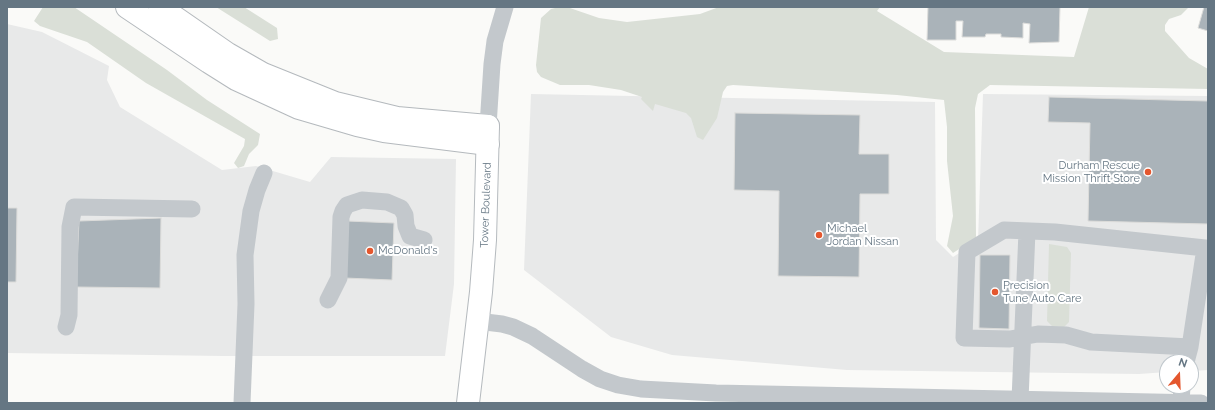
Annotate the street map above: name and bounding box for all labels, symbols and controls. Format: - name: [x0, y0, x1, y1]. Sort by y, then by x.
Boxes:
- place label: Durham Rescue Mission Thrift Store: [1043, 159, 1140, 185]
- street label: Tower Boulevard: [478, 162, 494, 248]
- marker: Durham Rescue Mission Thrift Store: [1143, 167, 1153, 177]
- place label: Michael Jordan Nissan: [827, 222, 898, 248]
- marker: Michael Jordan Nissan: [814, 230, 824, 240]
- place label: McDonald's: [378, 244, 438, 258]
- marker: McDonald's: [365, 246, 375, 256]
- place label: Precision Tune Auto Care: [1003, 279, 1081, 305]
- marker: Precision Tune Auto Care: [990, 287, 1000, 297]
- north arrow: [1159, 354, 1199, 394]
- text: N: [1177, 356, 1189, 371]

